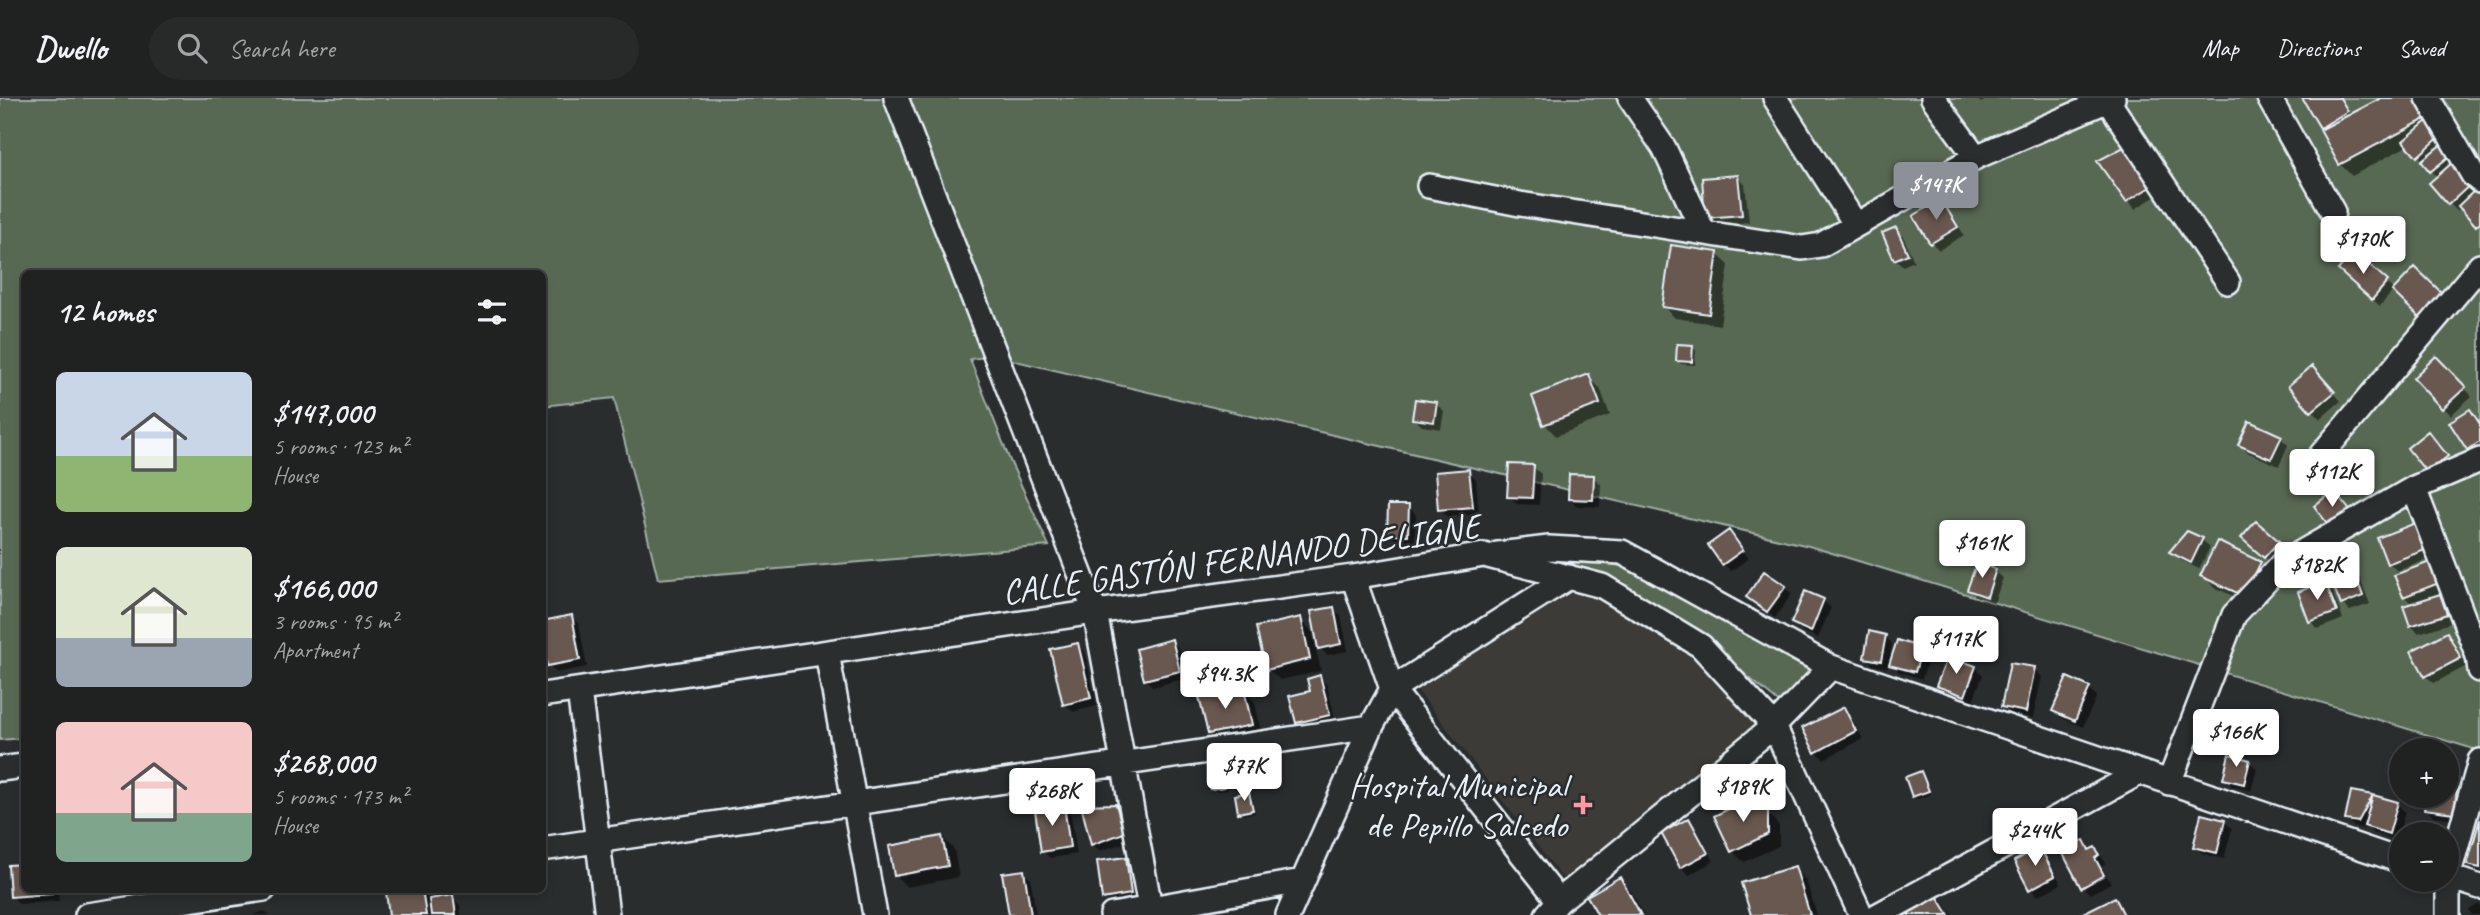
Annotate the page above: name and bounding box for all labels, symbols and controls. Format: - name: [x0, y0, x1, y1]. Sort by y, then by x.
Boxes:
- search box: [149, 17, 639, 80]
- text: Dwello: [35, 27, 107, 69]
- icon: search: [173, 29, 211, 67]
- text: Search here: [229, 32, 335, 65]
- text: Map: [2202, 33, 2239, 63]
- text: Directions: [2277, 33, 2360, 63]
- text: Saved: [2398, 33, 2445, 63]
- pin: $147K: [1887, 162, 1985, 222]
- text: $147K: [1910, 170, 1963, 199]
- pin: $170K: [2314, 216, 2412, 276]
- text: $170K: [2337, 224, 2390, 253]
- text: 12 homes: [56, 293, 154, 331]
- icon: filters: [473, 293, 511, 331]
- text: $147,000: [273, 394, 373, 432]
- icon: home: [112, 400, 196, 484]
- text: 5 rooms · 123 m²: [273, 432, 408, 461]
- pin: $112K: [2283, 450, 2381, 509]
- text: $112K: [2305, 457, 2359, 486]
- text: House: [273, 461, 318, 490]
- street label: CALLE GASTÓN FERNANDO DELIGNE: [1000, 503, 1487, 615]
- pin: $161K: [1933, 520, 2031, 580]
- text: $161K: [1955, 528, 2009, 557]
- pin: $182K: [2268, 542, 2366, 602]
- text: $182K: [2290, 550, 2344, 579]
- text: $166,000: [273, 569, 375, 607]
- icon: home: [112, 575, 196, 659]
- text: 3 rooms · 95 m²: [273, 607, 397, 636]
- pin: $117K: [1907, 616, 2005, 676]
- text: $117K: [1930, 624, 1983, 653]
- text: Apartment: [273, 636, 358, 665]
- pin: $94.3K: [1168, 652, 1282, 711]
- text: $94.3K: [1196, 659, 1254, 688]
- pin: $166K: [2187, 710, 2285, 769]
- text: $166K: [2209, 717, 2263, 746]
- map controls: [2389, 738, 2459, 892]
- button: +: [2389, 738, 2459, 808]
- text: $268,000: [273, 744, 374, 782]
- pin: $77K: [1203, 744, 1285, 803]
- icon: home: [112, 750, 196, 834]
- text: $77K: [1223, 751, 1265, 780]
- place label: Hospital Municipal de Pepillo Salcedo: [1349, 763, 1573, 848]
- pin: $189K: [1694, 764, 1792, 824]
- pin: $268K: [1003, 768, 1101, 828]
- text: $189K: [1717, 772, 1769, 801]
- text: $268K: [1025, 776, 1079, 805]
- text: 5 rooms · 173 m²: [273, 782, 408, 811]
- marker: Hospital Municipal de Pepillo Salcedo: [1573, 795, 1593, 815]
- pin: $244K: [1986, 808, 2084, 868]
- text: House: [273, 811, 318, 840]
- text: $244K: [2008, 816, 2062, 845]
- button: −: [2389, 822, 2459, 892]

